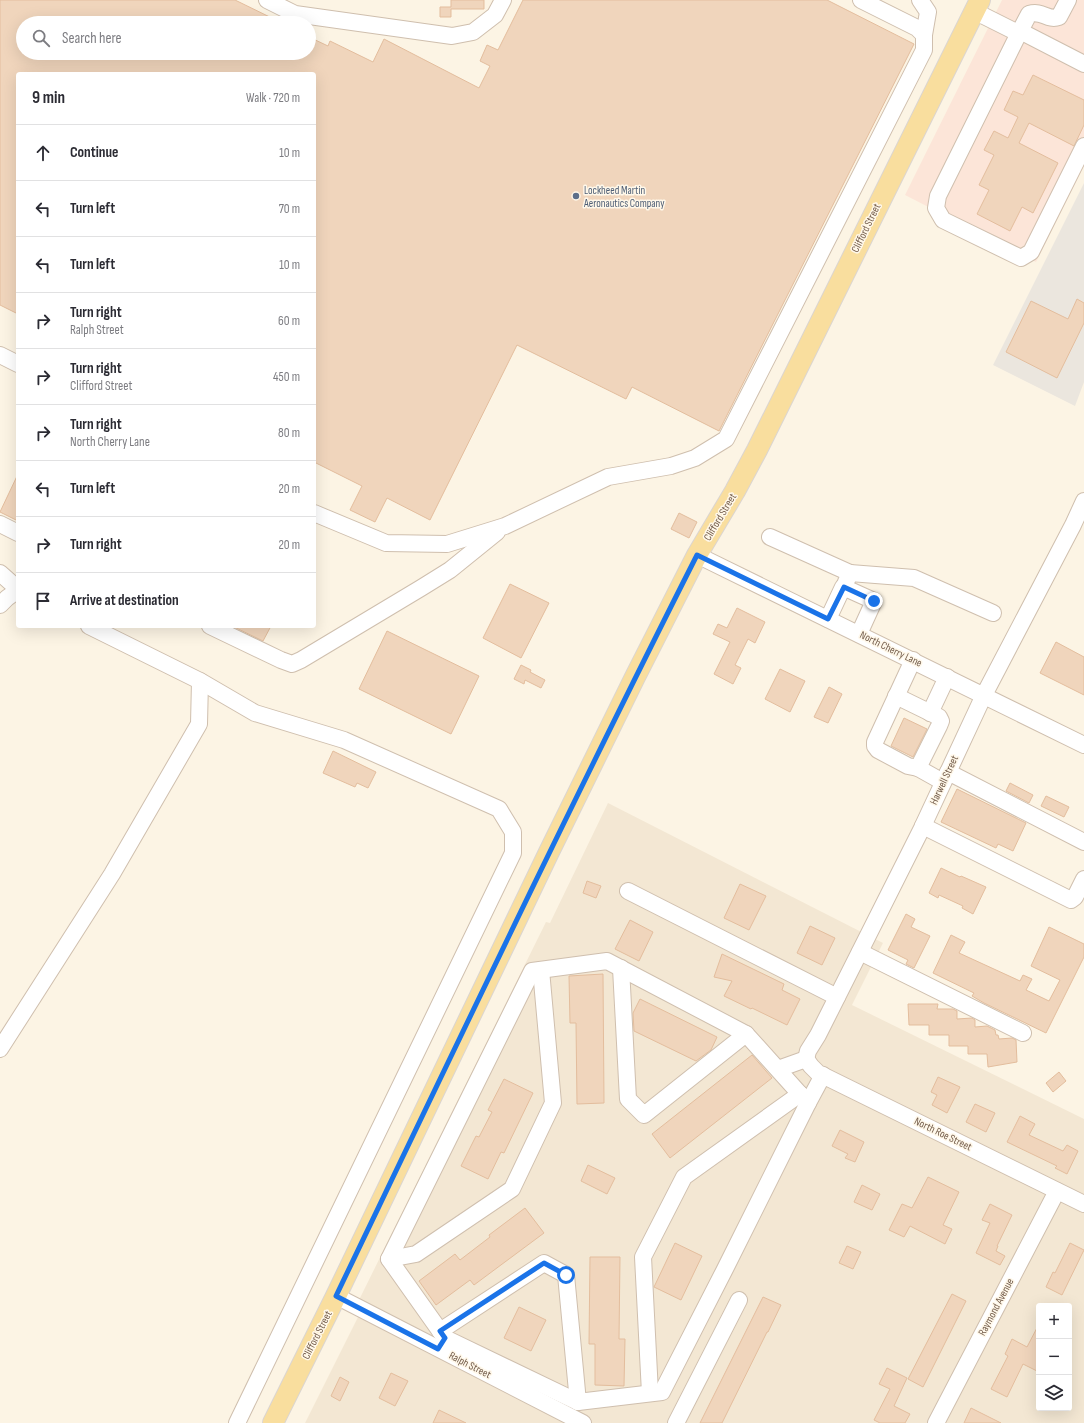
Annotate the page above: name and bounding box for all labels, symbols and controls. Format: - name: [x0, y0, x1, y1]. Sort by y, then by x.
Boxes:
- search box: [16, 16, 316, 60]
- icon: search: [30, 27, 52, 49]
- text: Search here: [62, 29, 122, 48]
- text: 9 min: [32, 88, 65, 108]
- text: Walk · 720 m: [246, 90, 300, 106]
- icon: ahead: [32, 142, 54, 164]
- text: Continue: [70, 143, 119, 162]
- text: 10 m: [279, 145, 300, 161]
- place label: Lockheed Martin Aeronautics Company: [583, 184, 665, 210]
- marker: Lockheed Martin Aeronautics Company: [571, 191, 581, 201]
- icon: left: [32, 198, 54, 220]
- text: Turn left: [70, 199, 115, 218]
- text: 70 m: [279, 201, 300, 217]
- street label: Clifford Street: [849, 201, 884, 255]
- icon: left: [32, 254, 54, 276]
- text: Turn left: [70, 255, 115, 274]
- text: 10 m: [279, 257, 300, 273]
- text: Turn right: [70, 303, 122, 322]
- icon: right: [32, 310, 54, 332]
- text: 60 m: [278, 313, 300, 329]
- text: Ralph Street: [70, 322, 124, 338]
- text: Turn right: [70, 359, 122, 378]
- icon: right: [32, 366, 54, 388]
- text: 450 m: [273, 369, 300, 385]
- text: Clifford Street: [70, 378, 132, 394]
- text: Turn right: [70, 415, 122, 434]
- icon: right: [32, 422, 54, 444]
- text: 80 m: [278, 425, 300, 441]
- text: North Cherry Lane: [70, 434, 150, 450]
- icon: left: [32, 478, 54, 500]
- text: Turn left: [70, 479, 115, 498]
- text: 20 m: [278, 481, 300, 497]
- street label: Clifford Street: [701, 490, 740, 543]
- icon: right: [32, 534, 54, 556]
- text: Turn right: [70, 535, 122, 554]
- text: 20 m: [278, 537, 300, 553]
- icon: arrive: [32, 590, 54, 612]
- text: Arrive at destination: [70, 591, 179, 610]
- route end: [865, 592, 883, 610]
- street label: North Cherry Lane: [858, 628, 924, 670]
- street label: Harwell Street: [927, 753, 961, 807]
- street label: North Roe Street: [912, 1115, 974, 1154]
- route start: [557, 1266, 575, 1284]
- street label: Raymond Avenue: [975, 1276, 1017, 1338]
- map controls: [1036, 1303, 1072, 1411]
- button: +: [1036, 1303, 1072, 1339]
- street label: Clifford Street: [299, 1308, 335, 1361]
- button: −: [1036, 1339, 1072, 1375]
- street label: Ralph Street: [447, 1349, 494, 1381]
- button: layers: [1036, 1375, 1072, 1411]

